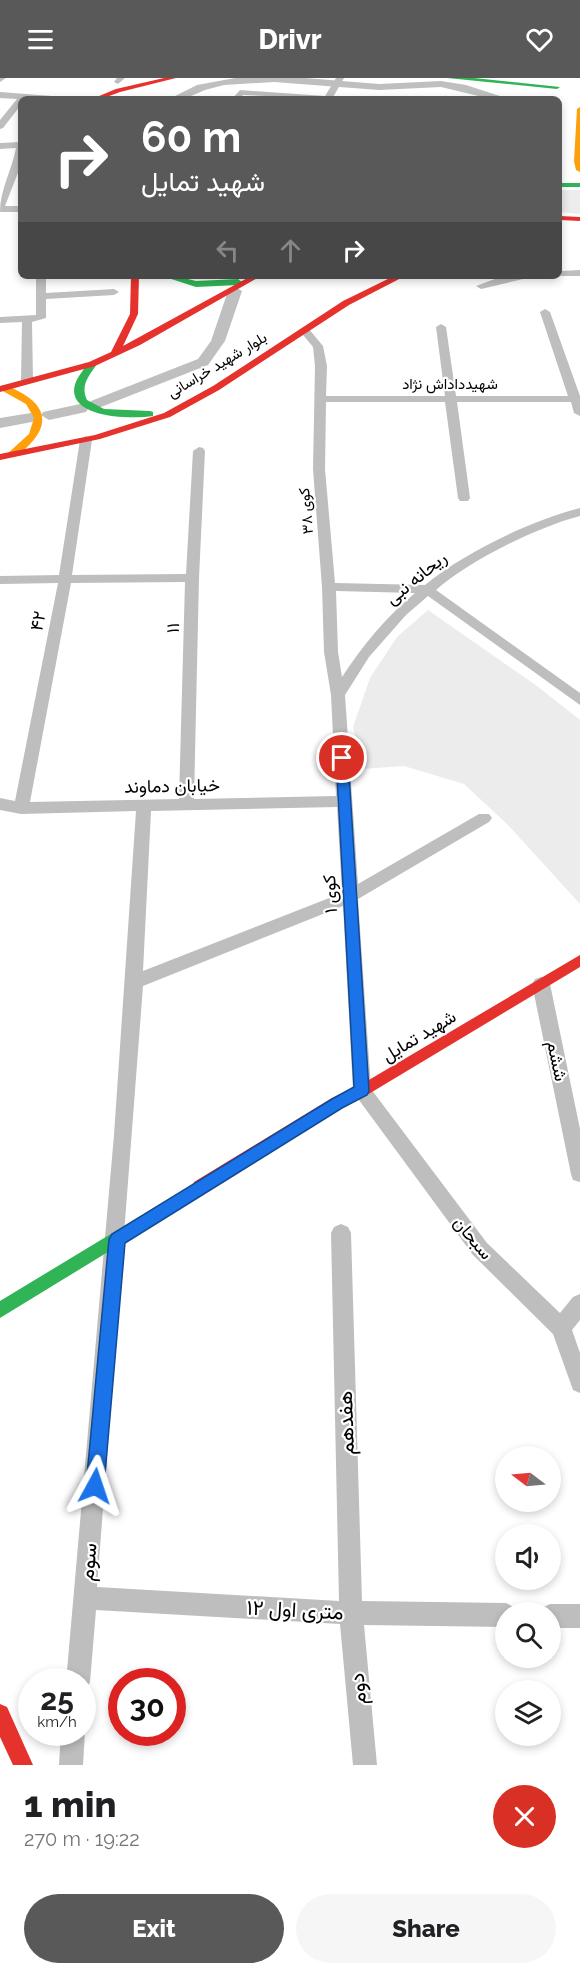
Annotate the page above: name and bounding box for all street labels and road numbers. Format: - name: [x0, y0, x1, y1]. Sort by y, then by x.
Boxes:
- street label: بلوار شهید خراسانی: [164, 328, 271, 403]
- street label: شهیدداداش نژاد: [402, 375, 498, 394]
- street label: کوی ۳۸: [295, 487, 318, 535]
- street label: ریحانه نبی: [381, 547, 451, 609]
- street label: ۴۲: [25, 609, 50, 633]
- street label: ۱۱: [162, 622, 183, 634]
- street label: خیابان دماوند: [124, 774, 220, 798]
- street label: کوی ۱: [318, 874, 342, 914]
- street label: شهید تمایل: [378, 1005, 460, 1067]
- street label: ششم: [541, 1039, 572, 1083]
- street label: سبحان: [449, 1212, 497, 1263]
- street label: هفدهم: [332, 1390, 361, 1455]
- street label: سوم: [73, 1542, 104, 1582]
- street label: ۱۲ متری اول: [246, 1594, 344, 1626]
- street label: دوم: [344, 1672, 373, 1706]

